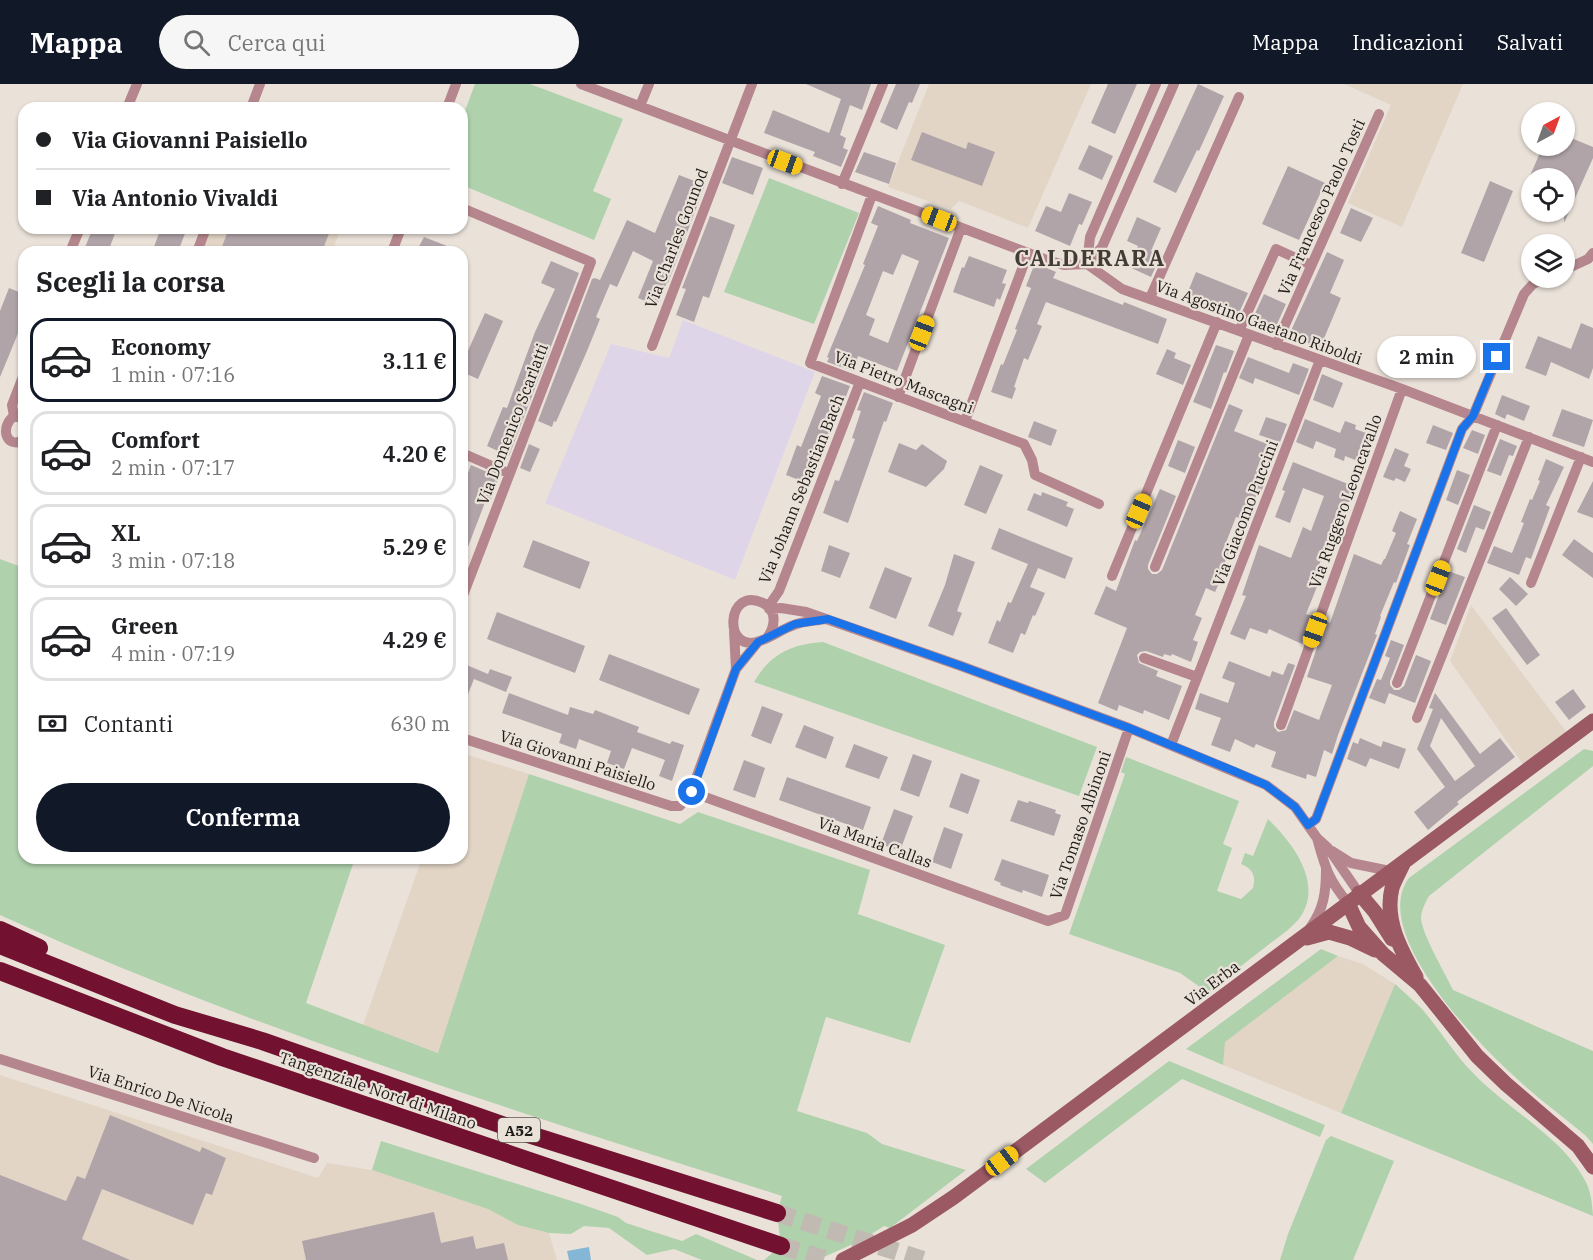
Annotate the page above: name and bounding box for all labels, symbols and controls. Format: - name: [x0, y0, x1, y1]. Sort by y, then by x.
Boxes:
- search box: [159, 15, 579, 69]
- text: Mappa: [30, 24, 123, 61]
- icon: search: [180, 26, 213, 59]
- text: Cerca qui: [228, 28, 326, 57]
- text: Mappa: [1252, 28, 1319, 56]
- text: Indicazioni: [1352, 28, 1464, 56]
- text: Salvati: [1497, 28, 1563, 56]
- north arrow: [1521, 102, 1575, 156]
- map controls: [1521, 102, 1575, 288]
- street label: Via Francesco Paolo Tosti: [1273, 116, 1369, 298]
- text: Via Giovanni Paisiello: [72, 125, 308, 154]
- car: [765, 147, 805, 177]
- street label: Via Charles Gounod: [640, 165, 712, 311]
- button: locate: [1521, 168, 1575, 222]
- text: Via Antonio Vivaldi: [72, 183, 278, 212]
- car: [919, 204, 959, 234]
- button: layers: [1521, 234, 1575, 288]
- district label: CALDERARA: [1014, 243, 1166, 272]
- text: Scegli la corsa: [36, 264, 225, 299]
- street label: Via Agostino Gaetano Riboldi: [1153, 275, 1365, 369]
- car: [907, 313, 937, 353]
- text: Economy: [111, 332, 211, 361]
- icon: car: [39, 333, 93, 387]
- callout: 2 min: [1377, 336, 1476, 378]
- street label: Via Domenico Scarlatti: [472, 341, 552, 507]
- text: 2 min: [1399, 343, 1454, 370]
- route end: [1483, 343, 1510, 370]
- text: 3.11 €: [383, 346, 447, 375]
- street label: Via Pietro Mascagni: [831, 346, 977, 418]
- text: 1 min · 07:16: [111, 361, 235, 388]
- street label: Via Johann Sebastian Bach: [754, 392, 848, 586]
- street label: Via Ruggero Leoncavallo: [1304, 411, 1386, 591]
- text: Comfort: [111, 425, 200, 454]
- icon: car: [39, 426, 93, 480]
- street label: Via Giacomo Puccini: [1208, 437, 1282, 589]
- text: 4.20 €: [383, 439, 447, 468]
- text: 2 min · 07:17: [111, 454, 235, 481]
- car: [1124, 491, 1154, 531]
- text: XL: [111, 518, 141, 547]
- icon: car: [39, 519, 93, 573]
- text: 5.29 €: [383, 532, 447, 561]
- text: 3 min · 07:18: [111, 547, 235, 574]
- car: [1423, 558, 1453, 598]
- car: [1300, 610, 1330, 650]
- text: Green: [111, 611, 178, 640]
- icon: car: [39, 612, 93, 666]
- text: 4.29 €: [383, 625, 447, 654]
- text: 4 min · 07:19: [111, 640, 235, 667]
- icon: cash: [36, 707, 69, 740]
- text: Contanti: [84, 709, 173, 738]
- text: 630 m: [390, 710, 450, 737]
- street label: Via Giovanni Paisiello: [497, 725, 659, 795]
- street label: Via Tomaso Albinoni: [1045, 748, 1115, 902]
- route start: [678, 778, 705, 805]
- button: Conferma: [36, 783, 450, 852]
- street label: Via Maria Callas: [815, 812, 935, 872]
- street label: Via Erba: [1181, 956, 1244, 1010]
- street label: Tangenziale Nord di Milano: [277, 1047, 479, 1133]
- street label: Via Enrico De Nicola: [85, 1061, 237, 1127]
- road number: A52: [498, 1118, 540, 1142]
- car: [982, 1143, 1022, 1179]

